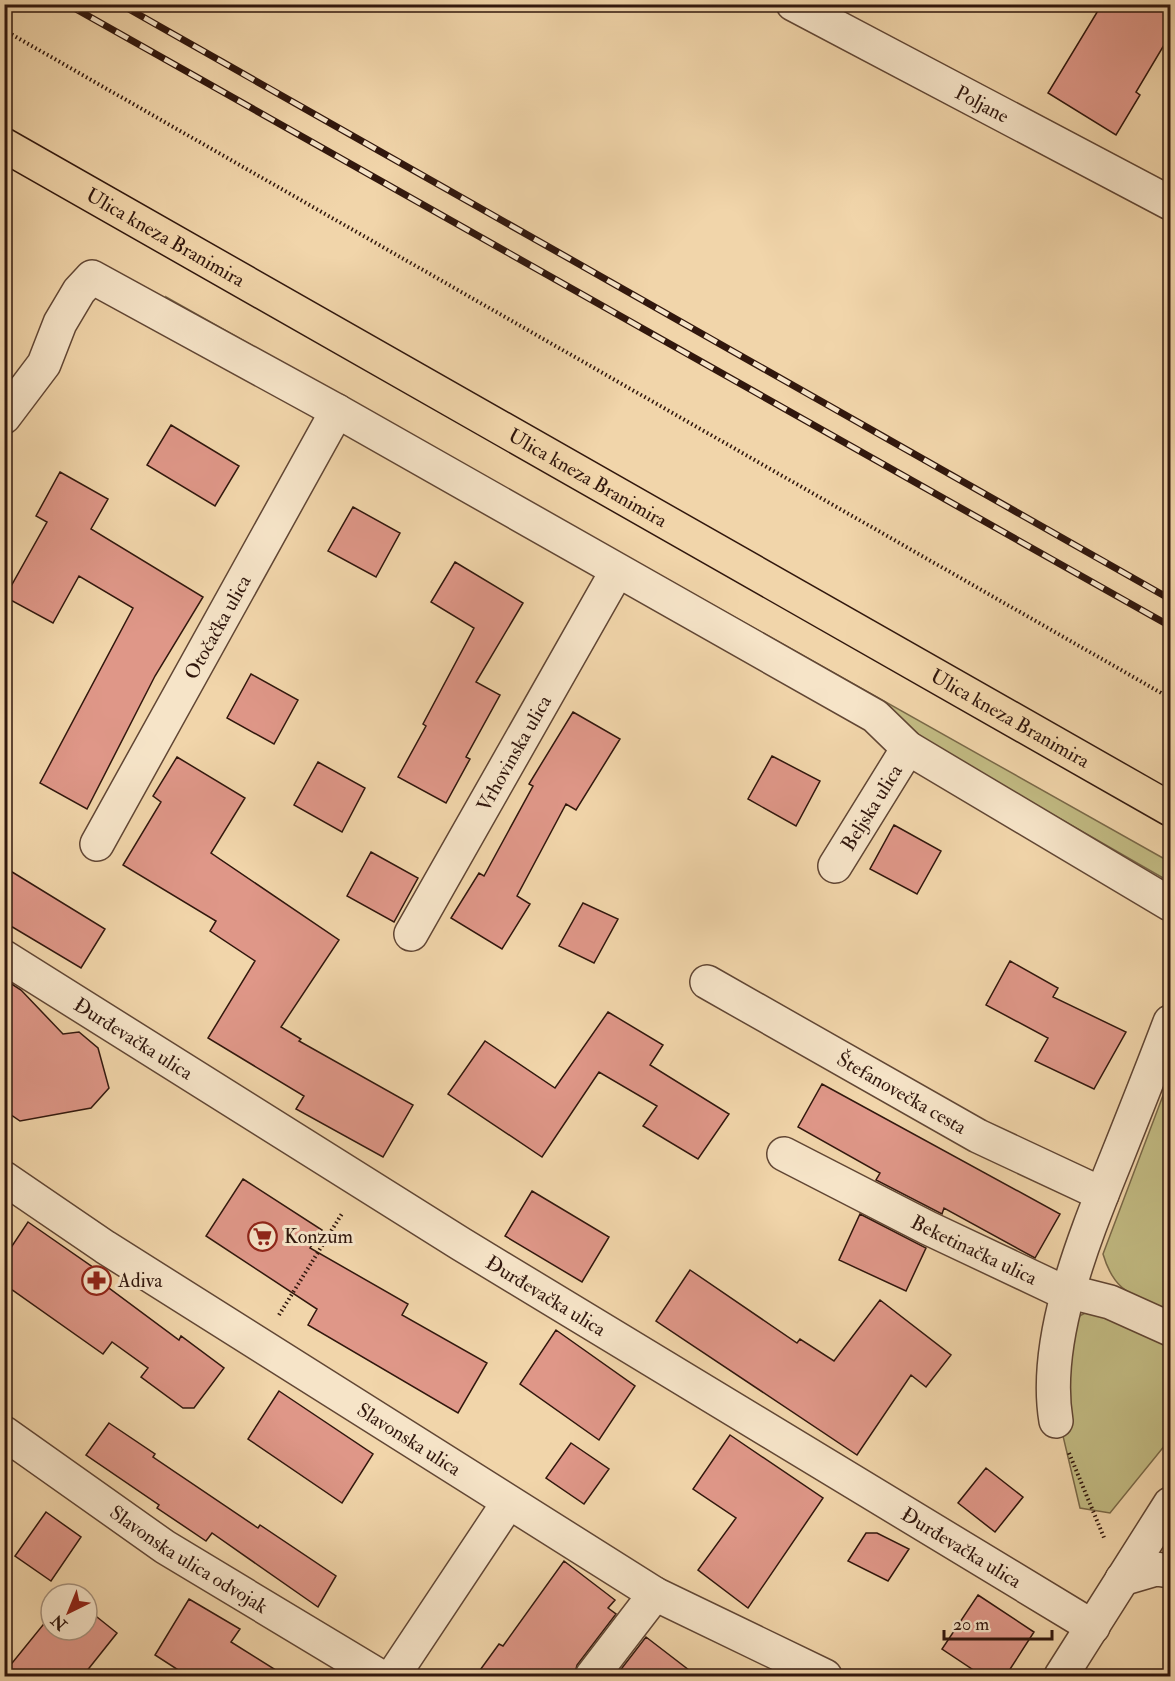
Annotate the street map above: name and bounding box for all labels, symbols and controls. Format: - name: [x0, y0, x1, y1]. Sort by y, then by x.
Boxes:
- street label: Poljane: [951, 79, 1013, 128]
- street label: Ulica kneza Branimira: [82, 182, 250, 293]
- street label: Ulica kneza Branimira: [504, 422, 673, 533]
- street label: Otočačka ulica: [178, 570, 257, 684]
- street label: Ulica kneza Branimira: [926, 663, 1095, 774]
- street label: Vrhovinska ulica: [471, 690, 557, 816]
- street label: Beljska ulica: [835, 759, 908, 855]
- street label: Đurđevačka ulica: [69, 992, 198, 1086]
- street label: Štefanovečka cesta: [832, 1045, 972, 1140]
- street label: Beketinačka ulica: [907, 1209, 1042, 1291]
- supermarket icon: Konzum: [247, 1220, 279, 1252]
- place label: Konzum: [284, 1224, 354, 1249]
- street label: Đurđevačka ulica: [481, 1250, 611, 1342]
- pharmacy icon: Adiva: [81, 1264, 113, 1296]
- place label: Adiva: [117, 1268, 163, 1293]
- street label: Slavonska ulica: [352, 1397, 467, 1481]
- street label: Slavonska ulica odvojak: [105, 1499, 273, 1619]
- street label: Đurđevačka ulica: [897, 1501, 1027, 1594]
- north arrow: [39, 1582, 99, 1642]
- scale bar: [944, 1603, 1052, 1641]
- text: N: [47, 1610, 72, 1635]
- text: 20 m: [953, 1613, 989, 1636]

